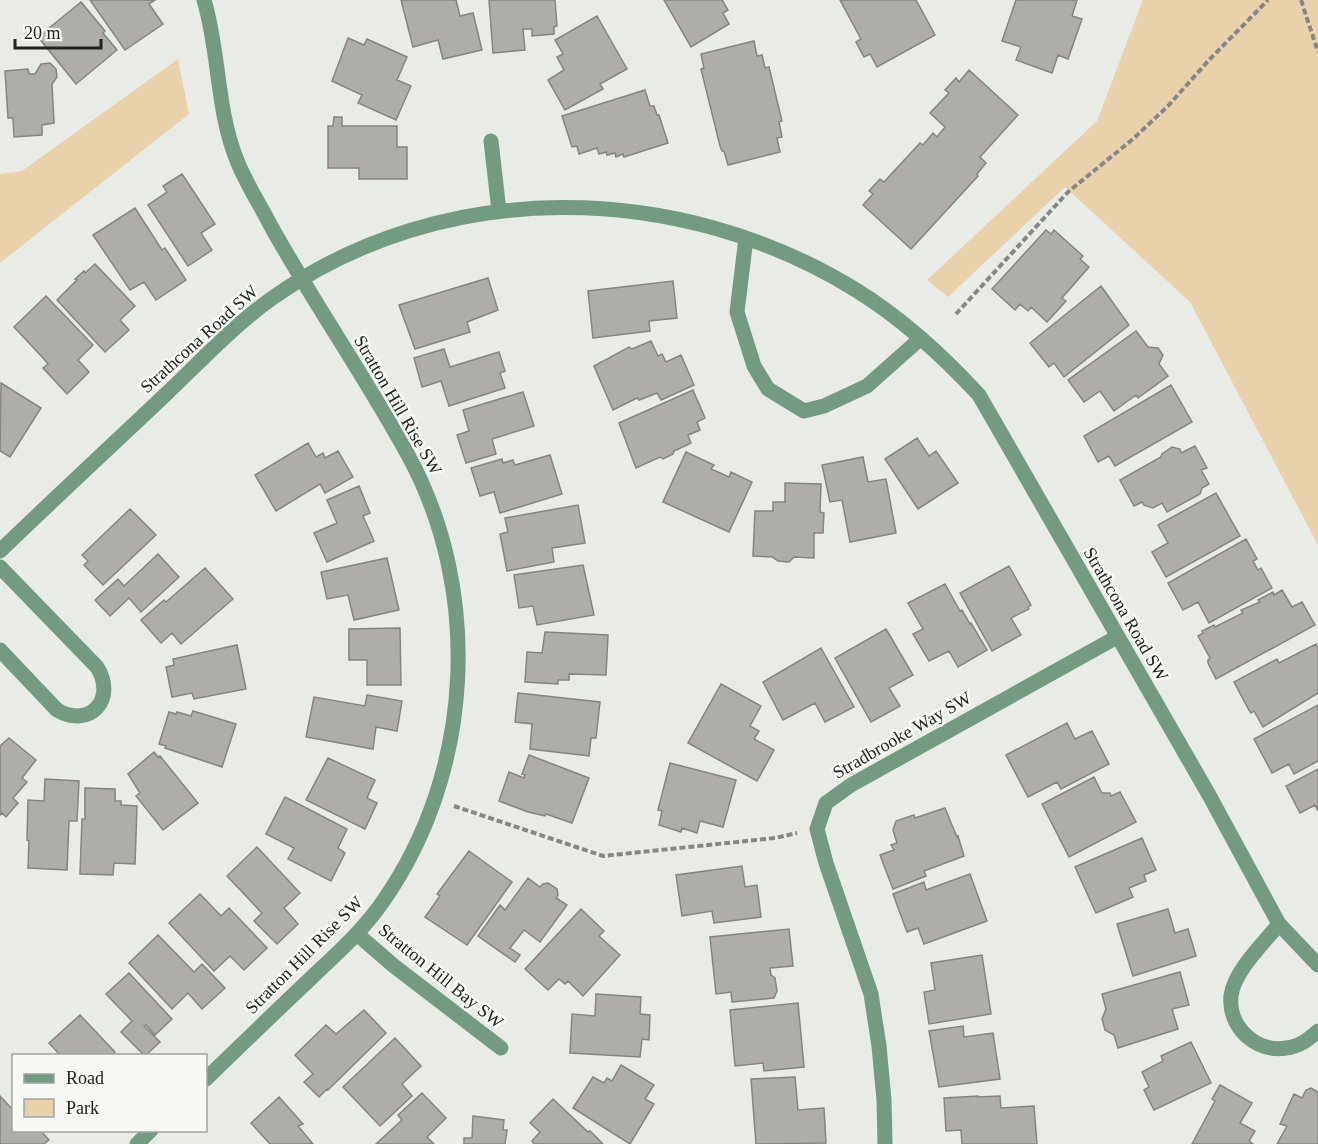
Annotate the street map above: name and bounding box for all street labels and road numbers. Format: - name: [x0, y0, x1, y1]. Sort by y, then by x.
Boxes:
- street label: Strathcona Road SW: [136, 281, 262, 397]
- street label: Stratton Hill Rise SW: [350, 332, 446, 478]
- street label: Strathcona Road SW: [1080, 544, 1172, 684]
- street label: Stradbrooke Way SW: [829, 687, 975, 783]
- street label: Stratton Hill Rise SW: [241, 892, 367, 1018]
- street label: Stratton Hill Bay SW: [375, 920, 507, 1032]

